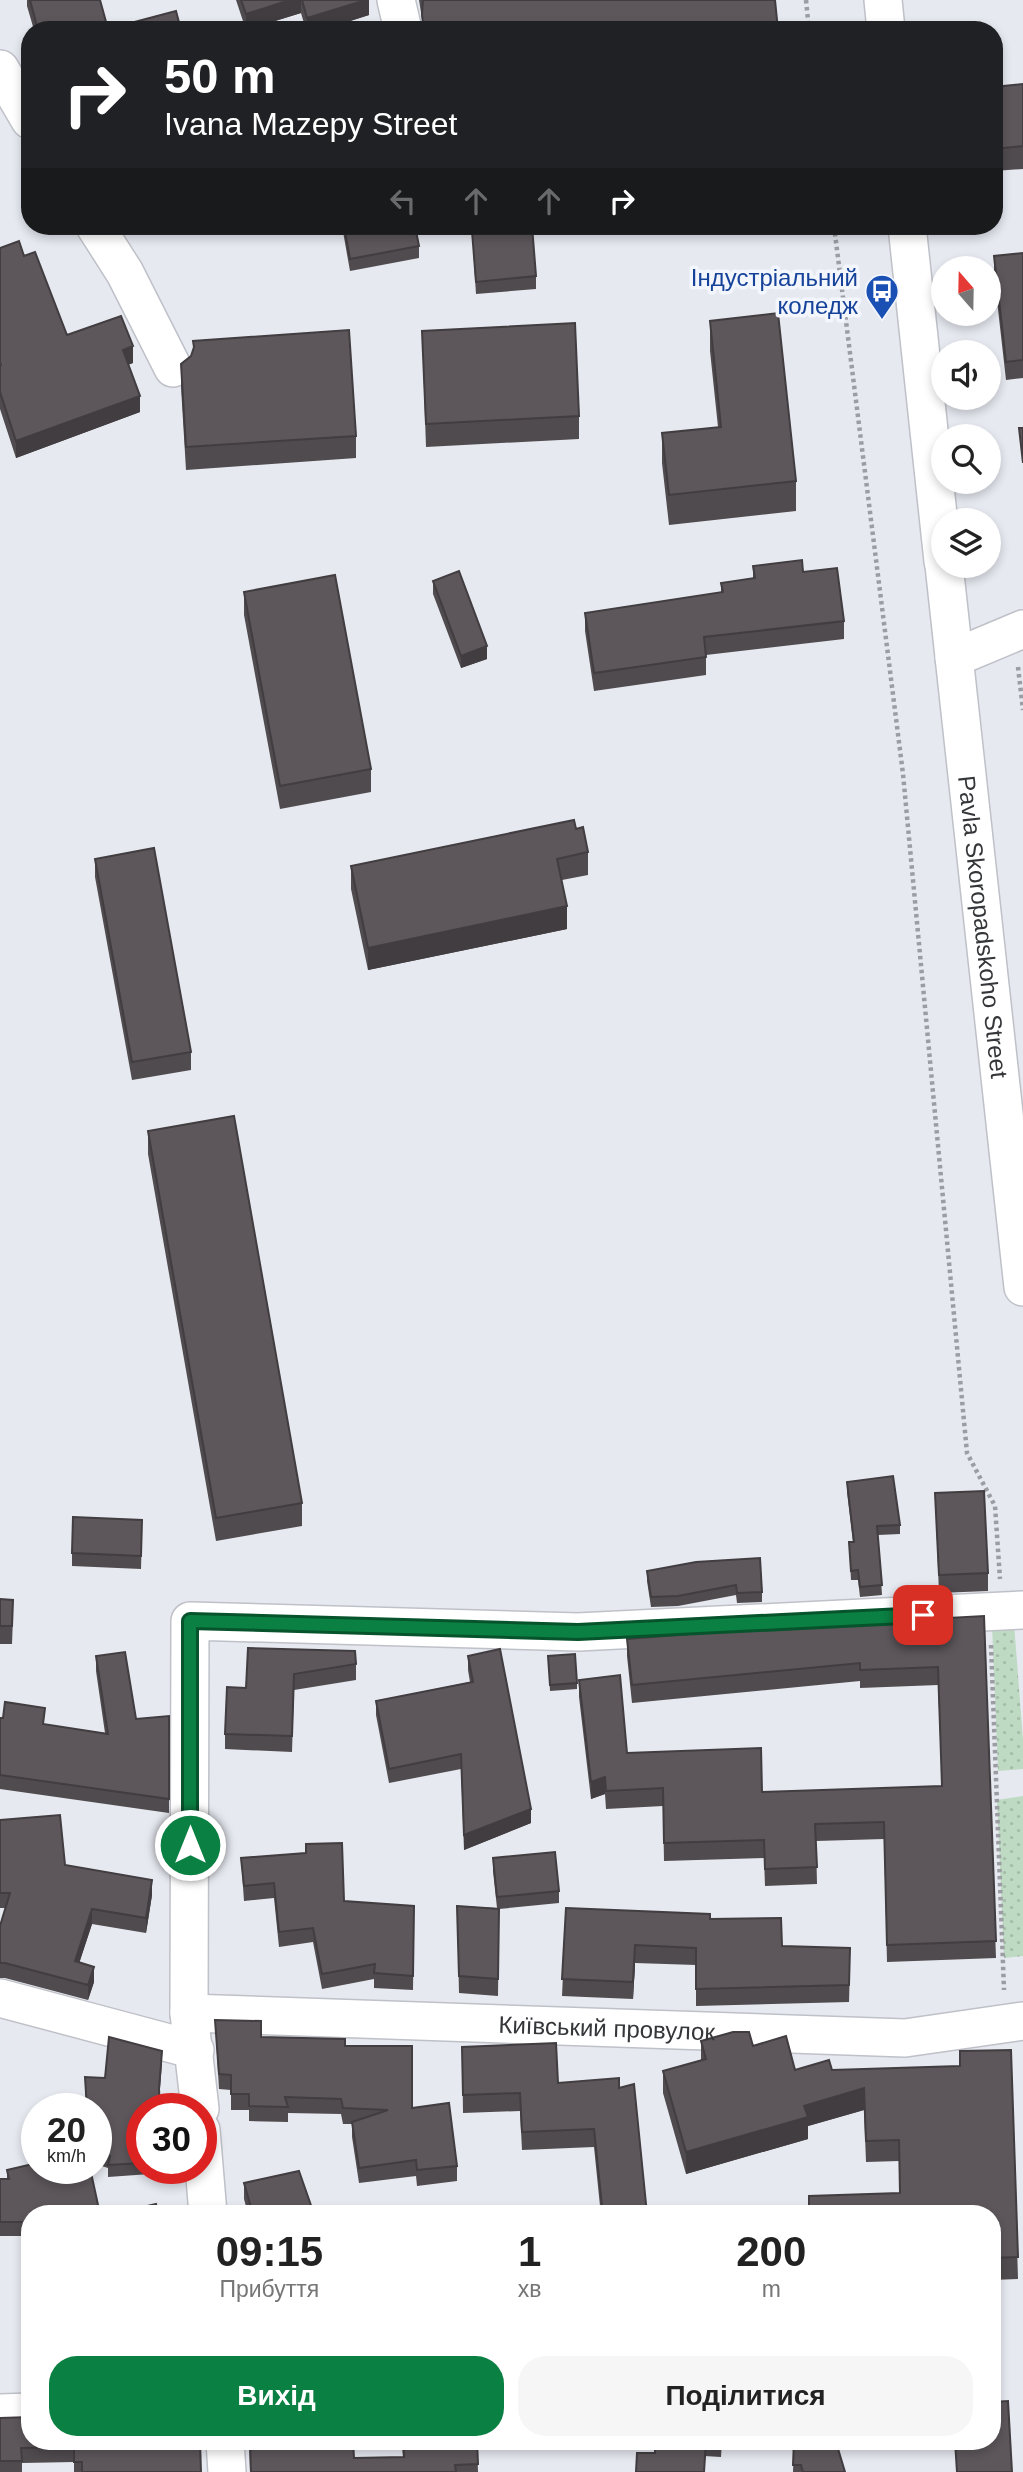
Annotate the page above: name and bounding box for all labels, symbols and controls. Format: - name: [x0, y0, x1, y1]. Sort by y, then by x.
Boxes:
- icon: right: [49, 49, 140, 140]
- text: 50 m: [164, 49, 276, 103]
- text: Ivana Mazepy Street: [164, 106, 457, 142]
- icon: left: [384, 182, 422, 220]
- icon: ahead: [457, 182, 495, 220]
- icon: ahead: [530, 182, 568, 220]
- icon: right: [603, 182, 641, 220]
- north arrow: [931, 256, 1001, 326]
- map controls: [931, 256, 1001, 578]
- place label: Індустріальний коледж: [691, 264, 858, 319]
- bus stop icon: Індустріальний коледж: [863, 272, 901, 321]
- button: sound: [931, 340, 1001, 410]
- button: search: [931, 424, 1001, 494]
- button: layers: [931, 508, 1001, 578]
- street label: Pavla Skoropadskoho Street: [954, 774, 1014, 1080]
- pin: [893, 1585, 953, 1645]
- icon: arrive: [904, 1596, 942, 1634]
- position arrow: [153, 1808, 227, 1882]
- street label: Київський провулок: [498, 2010, 716, 2045]
- speed limit sign: 30: [126, 2093, 217, 2184]
- text: 20: [47, 2110, 86, 2149]
- text: km/h: [47, 2146, 86, 2166]
- text: 09:15: [216, 2228, 323, 2275]
- text: 1: [518, 2228, 541, 2275]
- text: 200: [736, 2228, 806, 2275]
- text: Прибуття: [219, 2276, 319, 2302]
- text: хв: [518, 2276, 542, 2302]
- text: m: [762, 2276, 781, 2302]
- button: Вихід: [49, 2356, 504, 2436]
- button: Поділитися: [518, 2356, 973, 2436]

